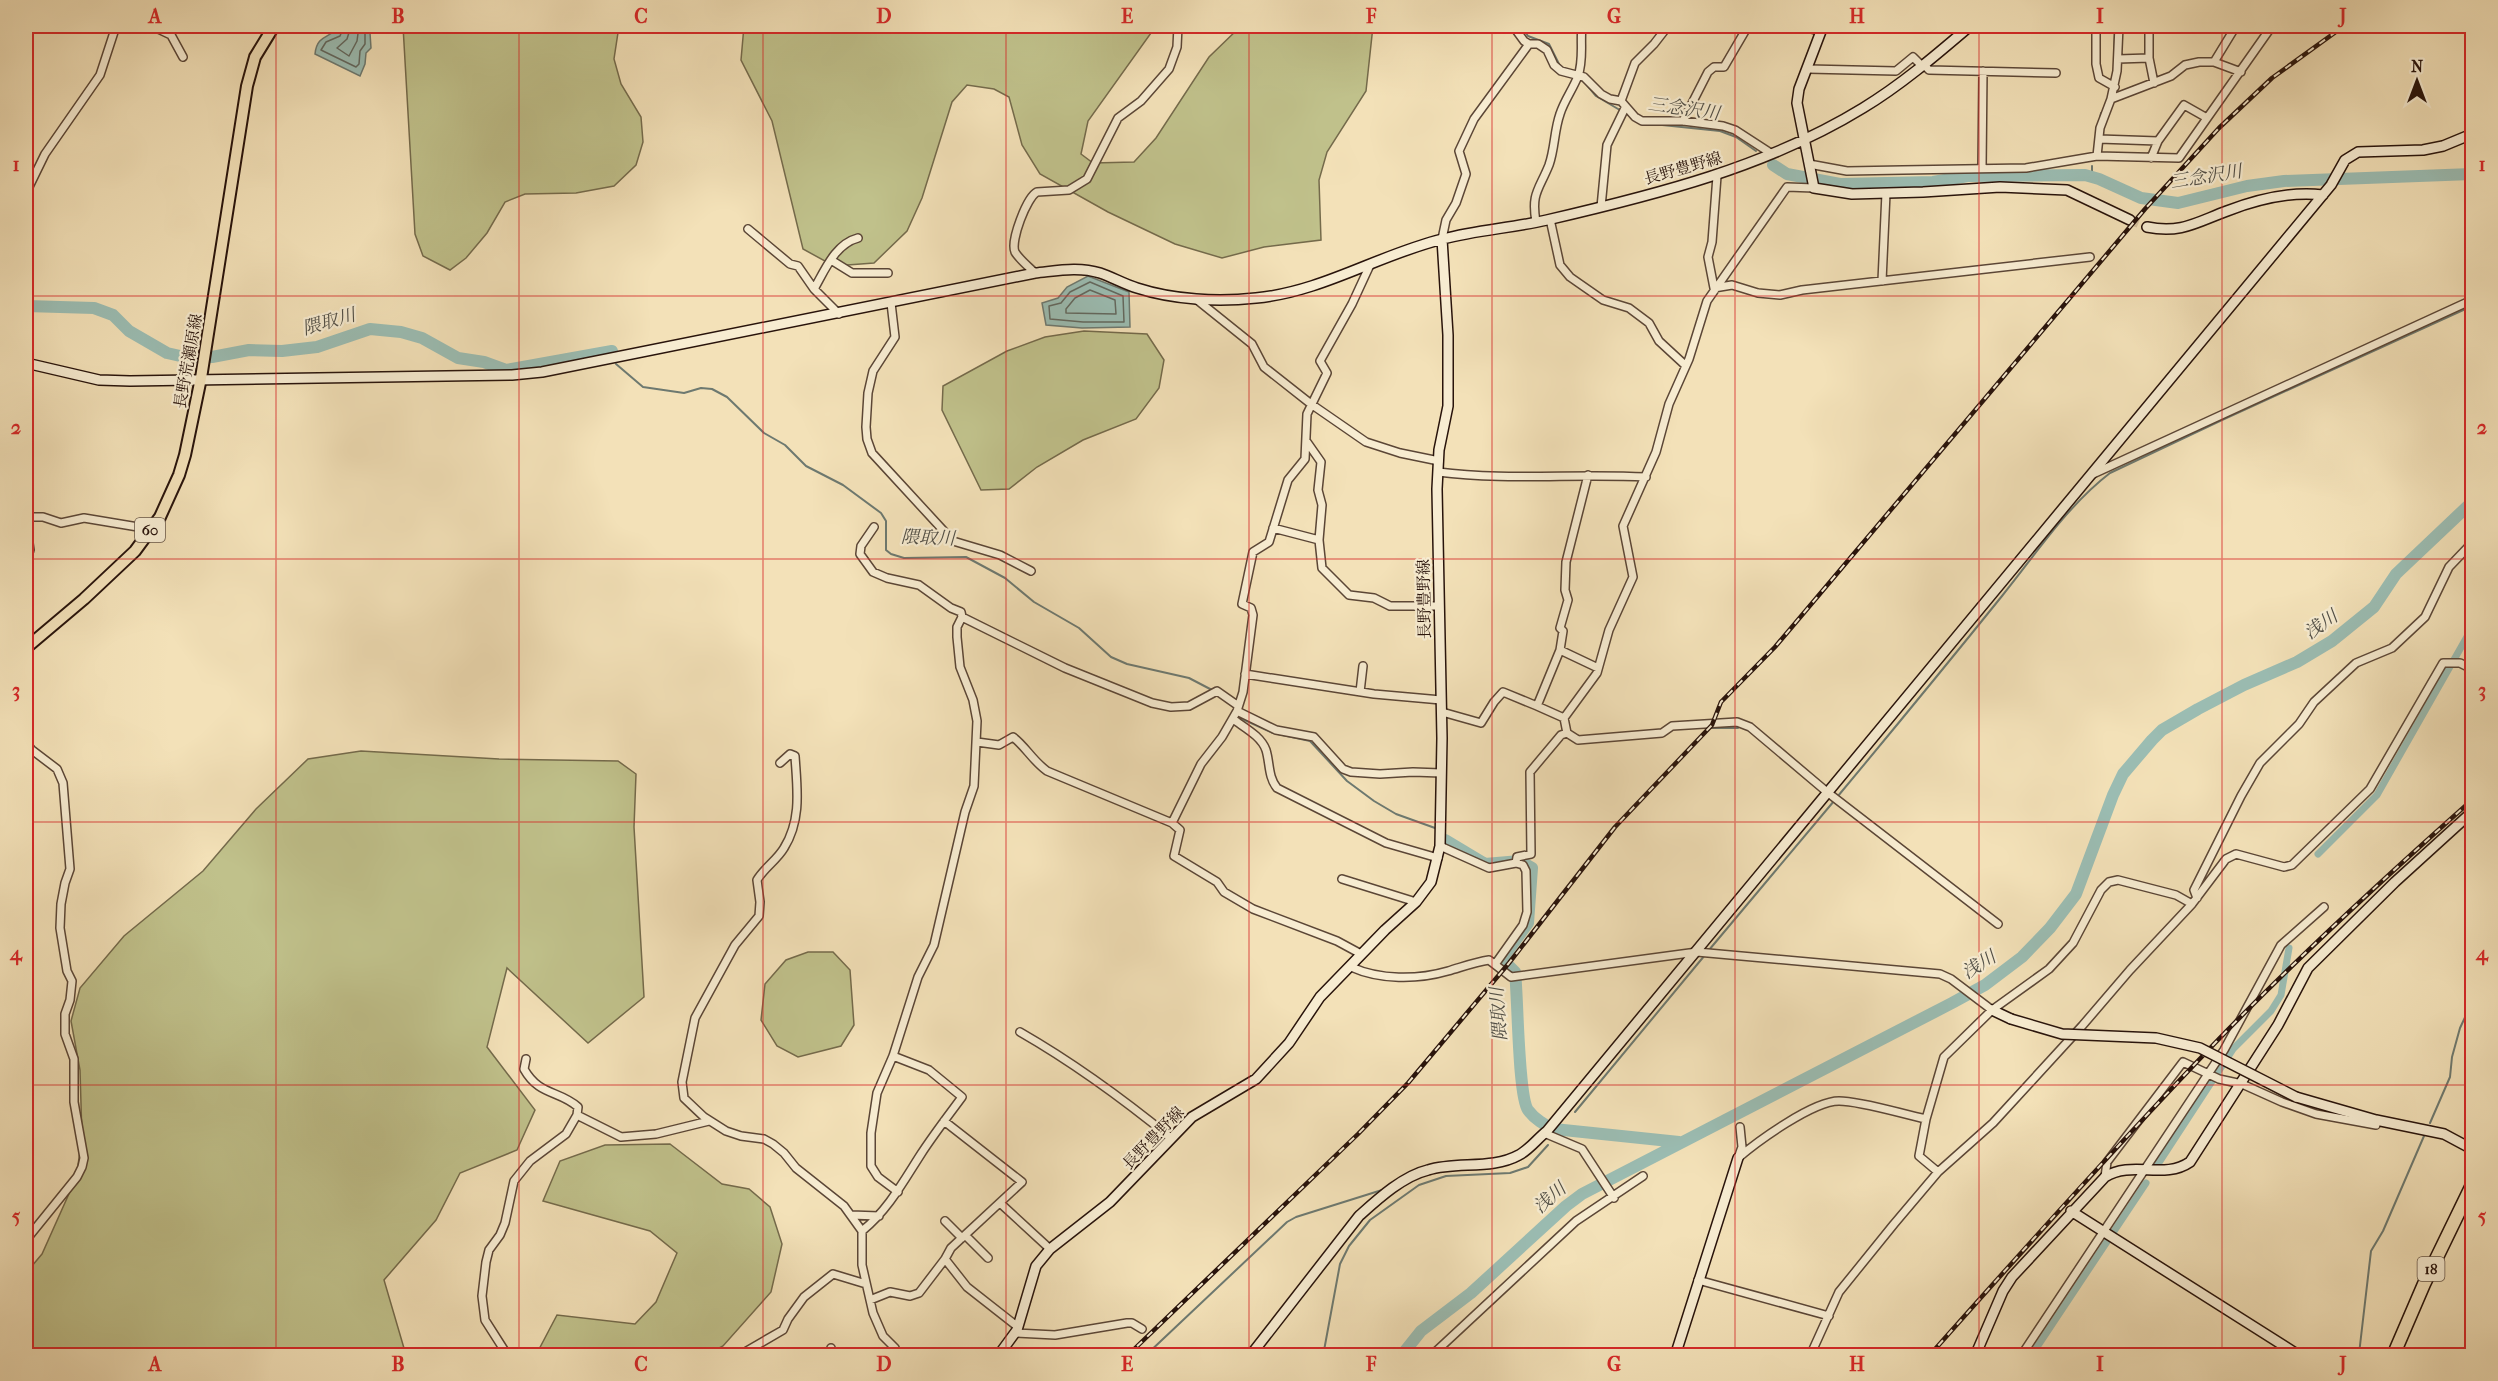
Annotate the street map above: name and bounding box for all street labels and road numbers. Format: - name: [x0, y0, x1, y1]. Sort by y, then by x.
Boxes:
- street label: 長野豊野線: [1642, 148, 1724, 188]
- street label: 長野荒瀬原線: [170, 312, 206, 410]
- road number: 60: [135, 518, 165, 542]
- street label: 長野豊野線: [1414, 559, 1434, 639]
- street label: 長野豊野線: [1118, 1103, 1188, 1173]
- road number: 18: [2418, 1257, 2444, 1281]

